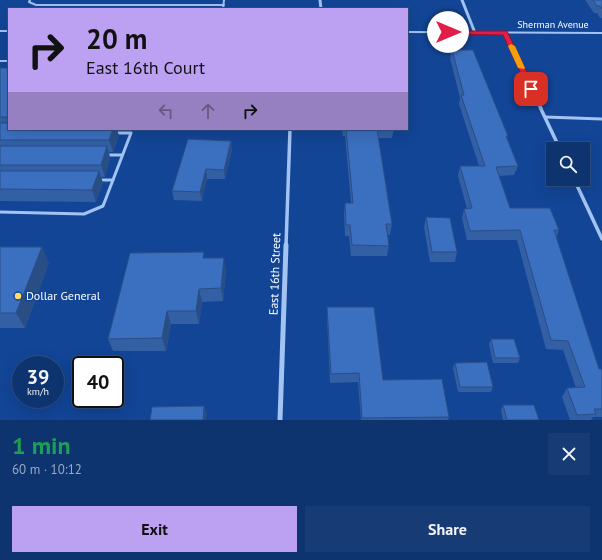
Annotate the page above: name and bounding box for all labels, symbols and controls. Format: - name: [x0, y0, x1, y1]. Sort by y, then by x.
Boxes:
- position arrow: [427, 11, 469, 53]
- street label: Sherman Avenue: [517, 18, 589, 31]
- text: 20 m: [86, 20, 147, 57]
- icon: right: [20, 24, 72, 76]
- text: East 16th Court: [86, 56, 205, 79]
- pin: [514, 72, 548, 106]
- icon: arrive: [520, 78, 542, 100]
- icon: left: [155, 100, 177, 122]
- icon: ahead: [197, 100, 219, 122]
- icon: right: [239, 100, 261, 122]
- map controls: [546, 142, 590, 186]
- button: search: [546, 142, 590, 186]
- street label: East 16th Street: [266, 233, 283, 315]
- place label: Dollar General: [26, 288, 101, 303]
- marker: Dollar General: [13, 291, 23, 301]
- speed limit sign: 40: [72, 356, 124, 408]
- text: 39: [27, 364, 49, 390]
- text: km/h: [27, 385, 49, 398]
- text: 1 min: [12, 430, 71, 461]
- button: close: [548, 433, 590, 475]
- text: 60 m · 10:12: [12, 461, 82, 478]
- button: Exit: [12, 506, 297, 552]
- button: Share: [305, 506, 590, 552]

